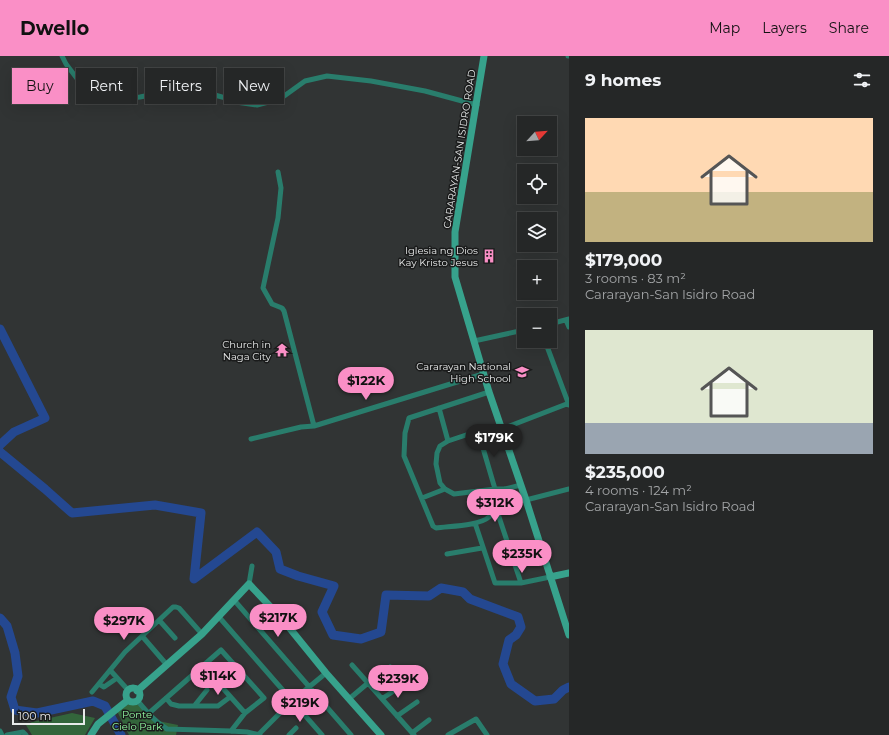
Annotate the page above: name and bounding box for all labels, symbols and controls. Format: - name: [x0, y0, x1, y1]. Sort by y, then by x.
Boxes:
- text: Dwello: [20, 17, 89, 40]
- text: Map: [709, 19, 740, 37]
- text: Layers: [762, 19, 807, 37]
- text: Share: [829, 19, 869, 37]
- chip: Buy: [12, 68, 68, 104]
- chip: Rent: [76, 68, 137, 104]
- chip: Filters: [145, 68, 216, 104]
- chip: New: [224, 68, 284, 104]
- street label: CARARAYAN-SAN ISIDRO ROAD: [440, 69, 479, 230]
- icon: filters: [851, 69, 873, 91]
- text: 9 homes: [585, 70, 661, 90]
- north arrow: [517, 116, 557, 156]
- map controls: [517, 116, 557, 348]
- icon: home: [693, 144, 765, 216]
- button: locate: [517, 164, 557, 204]
- button: layers: [517, 212, 557, 252]
- place label: Iglesia ng Dios Kay Kristo Jesus: [398, 244, 478, 269]
- building icon: Iglesia ng Dios Kay Kristo Jesus: [481, 248, 497, 264]
- text: $179,000: [585, 250, 662, 270]
- button: +: [517, 260, 557, 300]
- text: 3 rooms · 83 m²: [585, 270, 686, 286]
- text: Cararayan-San Isidro Road: [585, 286, 755, 302]
- button: −: [517, 308, 557, 348]
- place label: Church in Naga City: [222, 338, 272, 363]
- temple icon: Church in Naga City: [274, 342, 290, 358]
- icon: home: [693, 356, 765, 428]
- place label: Cararayan National High School: [416, 360, 511, 385]
- school or university icon: Cararayan National High School: [514, 364, 530, 380]
- pin: $122K: [338, 367, 394, 401]
- text: $122K: [347, 372, 385, 388]
- pin: $179K: [466, 424, 522, 458]
- text: $179K: [474, 429, 514, 445]
- text: $235,000: [585, 462, 665, 482]
- text: 4 rooms · 124 m²: [585, 482, 692, 498]
- pin: $312K: [467, 489, 523, 523]
- text: $312K: [476, 494, 514, 510]
- text: Cararayan-San Isidro Road: [585, 498, 755, 514]
- pin: $235K: [494, 540, 550, 574]
- text: $235K: [502, 545, 542, 561]
- pin: $217K: [250, 604, 306, 638]
- pin: $297K: [96, 607, 152, 641]
- text: $217K: [259, 609, 297, 625]
- text: $297K: [103, 612, 145, 628]
- pin: $114K: [190, 662, 246, 696]
- pin: $239K: [370, 665, 426, 699]
- text: $114K: [200, 667, 236, 683]
- text: $239K: [377, 670, 419, 686]
- pin: $219K: [272, 689, 328, 723]
- text: $219K: [281, 694, 319, 710]
- scale bar: [12, 707, 85, 726]
- park label: Ponte Cielo Park: [112, 708, 162, 733]
- text: 100 m: [18, 709, 51, 723]

